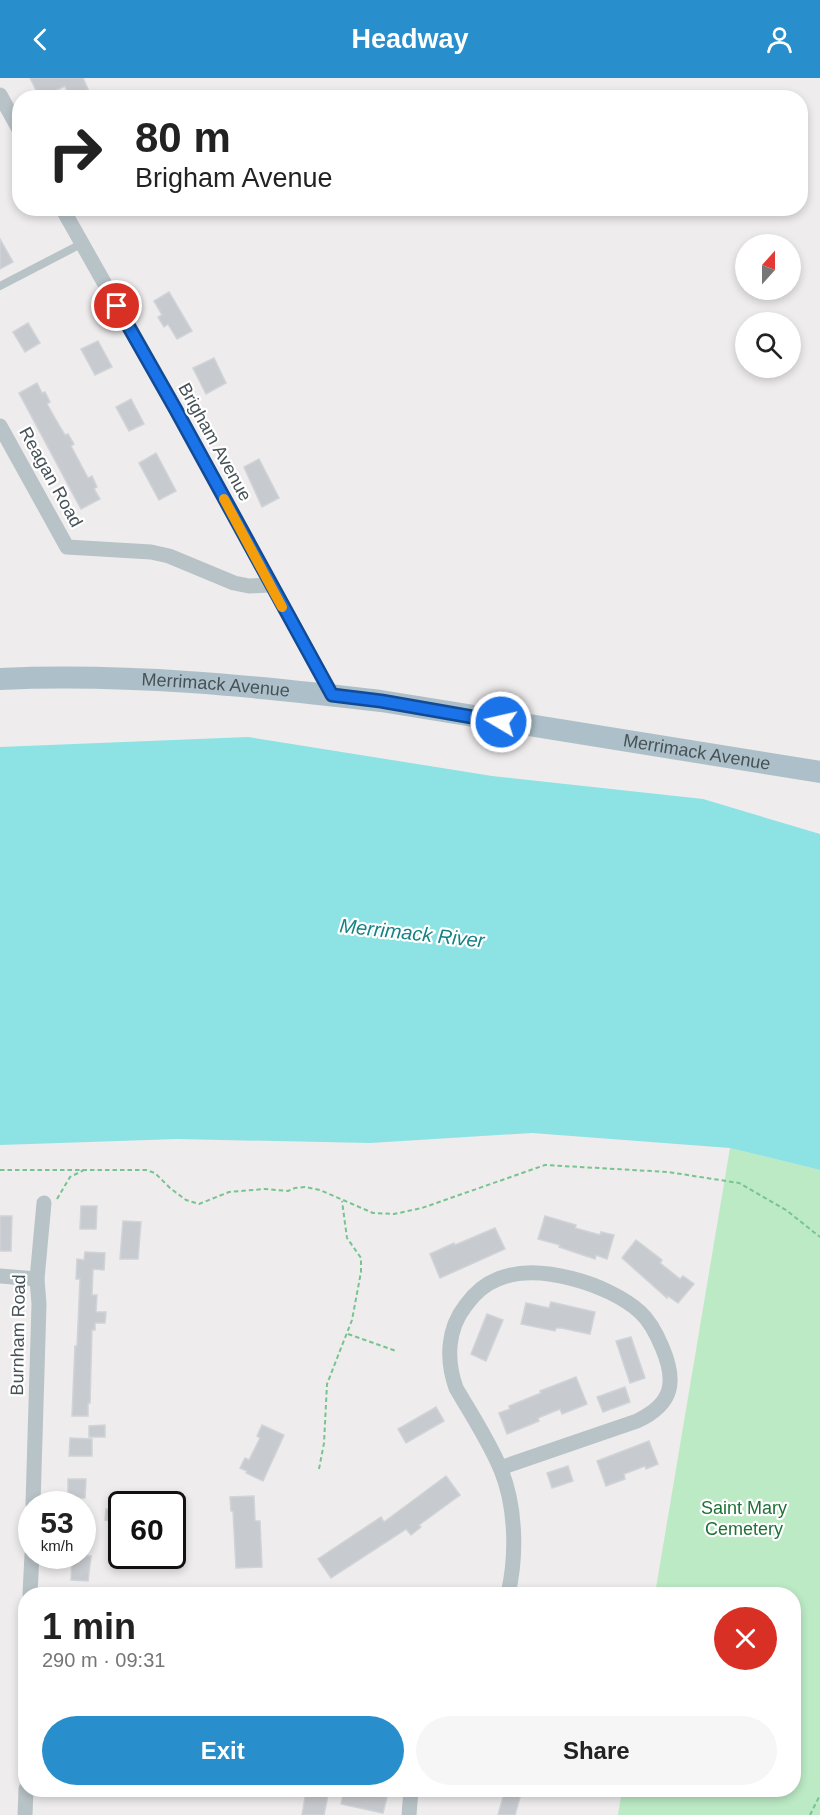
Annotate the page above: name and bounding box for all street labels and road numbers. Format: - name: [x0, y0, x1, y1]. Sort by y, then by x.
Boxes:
- street label: Brigham Avenue: [174, 380, 256, 504]
- street label: Reagan Road: [15, 424, 87, 530]
- street label: Merrimack Avenue: [141, 669, 291, 701]
- street label: Merrimack Avenue: [622, 730, 772, 774]
- street label: Burnham Road: [7, 1274, 29, 1396]

